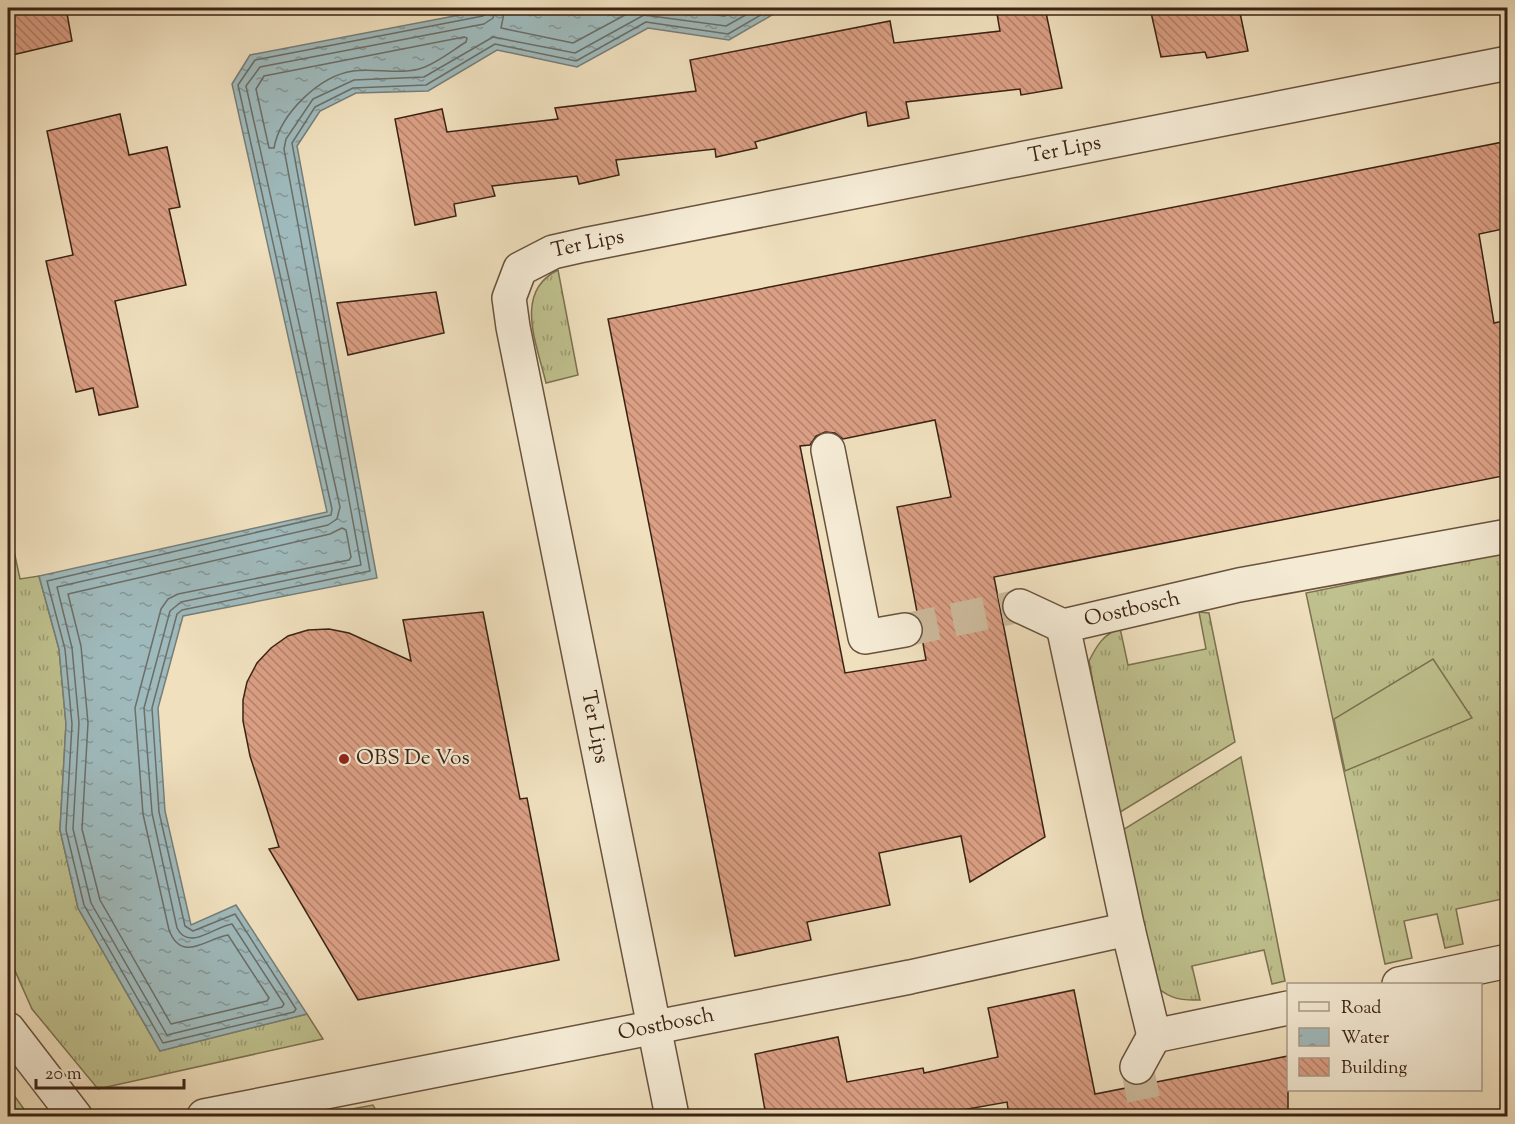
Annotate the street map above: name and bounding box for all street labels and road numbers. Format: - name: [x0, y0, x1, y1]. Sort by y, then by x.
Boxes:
- street label: Ter Lips: [1026, 128, 1104, 172]
- street label: Ter Lips: [549, 222, 627, 267]
- street label: Oostbosch: [1081, 584, 1183, 636]
- street label: Ter Lips: [572, 688, 616, 766]
- street label: Oostbosch: [615, 1001, 717, 1049]

